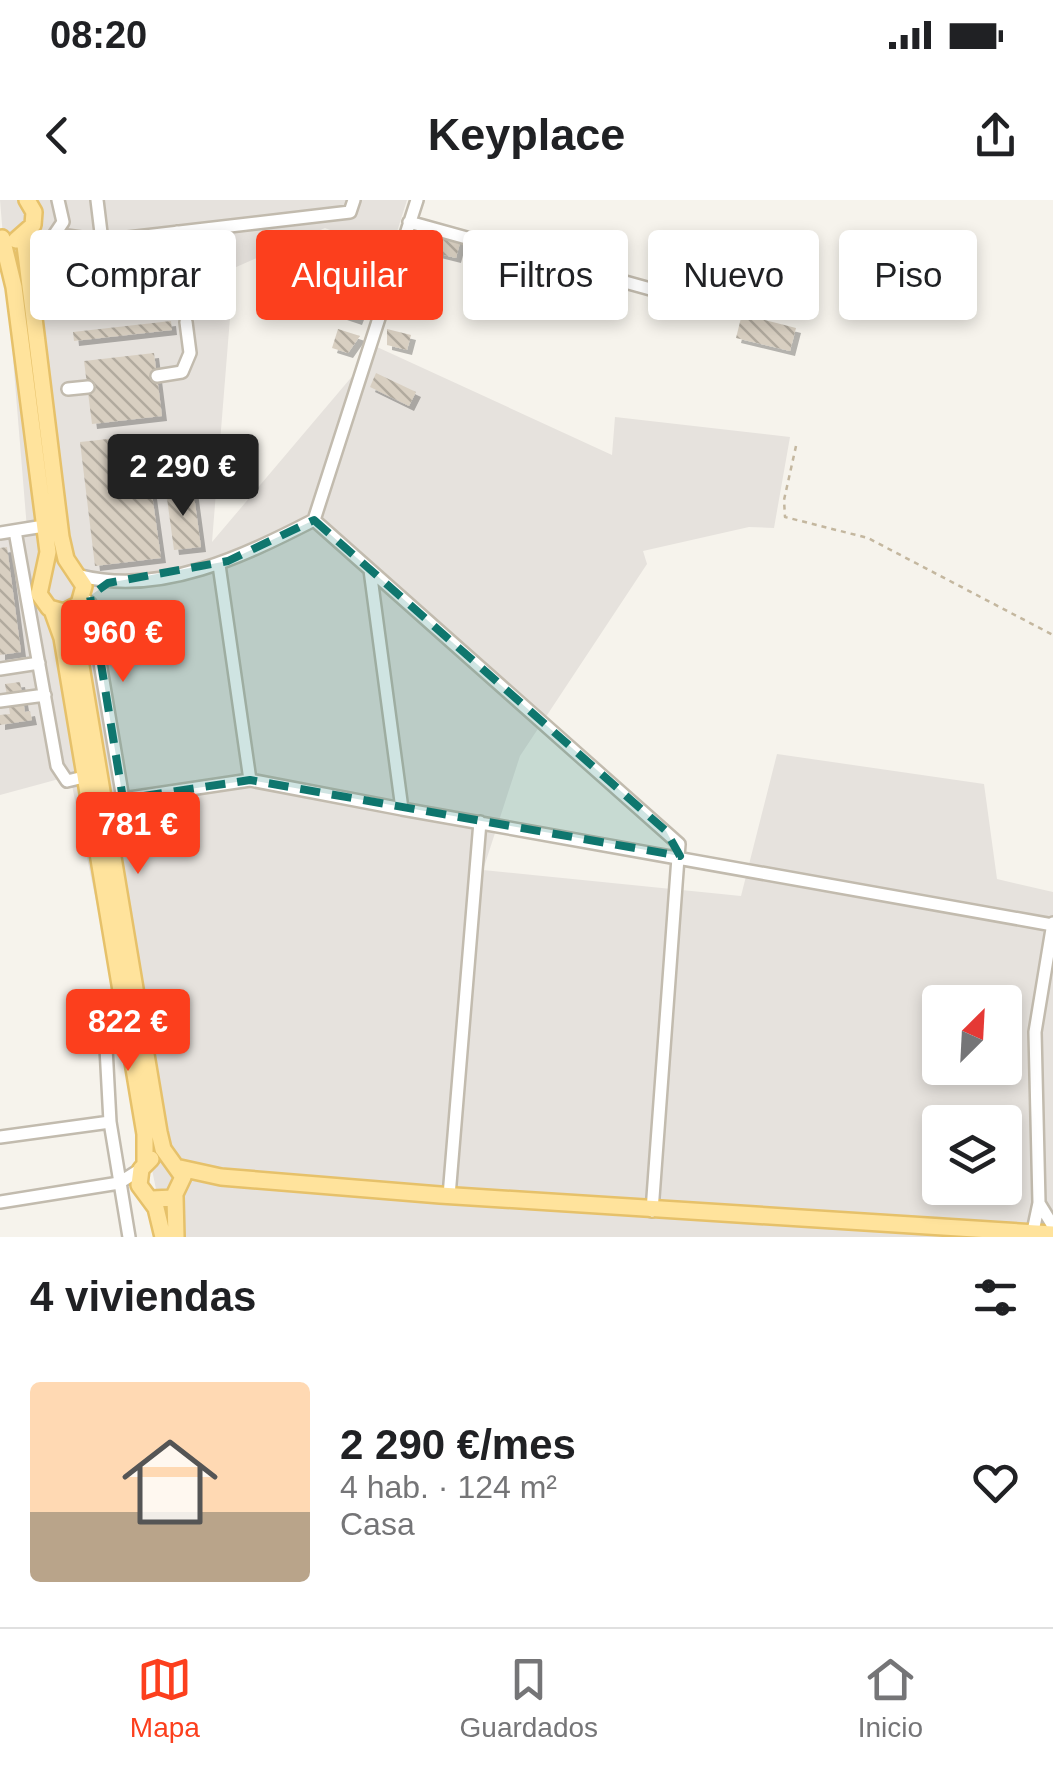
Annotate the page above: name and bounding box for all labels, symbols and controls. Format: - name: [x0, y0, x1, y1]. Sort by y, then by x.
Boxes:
- text: 08:20: [50, 14, 147, 56]
- icon: back: [30, 108, 85, 163]
- icon: share: [968, 108, 1023, 163]
- text: Keyplace: [428, 109, 625, 160]
- chip: Comprar: [30, 230, 236, 320]
- chip: Alquilar: [256, 230, 443, 320]
- chip: Filtros: [463, 230, 628, 320]
- chip: Nuevo: [648, 230, 819, 320]
- chip: Piso: [839, 230, 977, 320]
- pin: 2 290 €: [91, 434, 275, 519]
- text: 2 290 €: [130, 448, 236, 484]
- pin: 960 €: [53, 600, 193, 685]
- text: 960 €: [83, 614, 163, 650]
- pin: 781 €: [68, 792, 208, 877]
- text: 781 €: [98, 806, 178, 842]
- north arrow: [922, 985, 1022, 1085]
- map controls: [922, 985, 1022, 1205]
- pin: 822 €: [58, 989, 198, 1074]
- text: 822 €: [88, 1003, 168, 1039]
- button: layers: [922, 1105, 1022, 1205]
- icon: filters: [968, 1270, 1023, 1325]
- text: 4 viviendas: [30, 1273, 256, 1320]
- text: 2 290 €/mes: [340, 1421, 576, 1468]
- icon: home: [110, 1422, 230, 1542]
- icon: heart: [968, 1455, 1023, 1510]
- text: 4 hab. · 124 m²: [340, 1469, 557, 1505]
- text: Casa: [340, 1506, 415, 1542]
- tab: Mapa: [130, 1652, 200, 1744]
- tab: Guardados: [460, 1652, 598, 1744]
- tab: Inicio: [858, 1652, 923, 1744]

